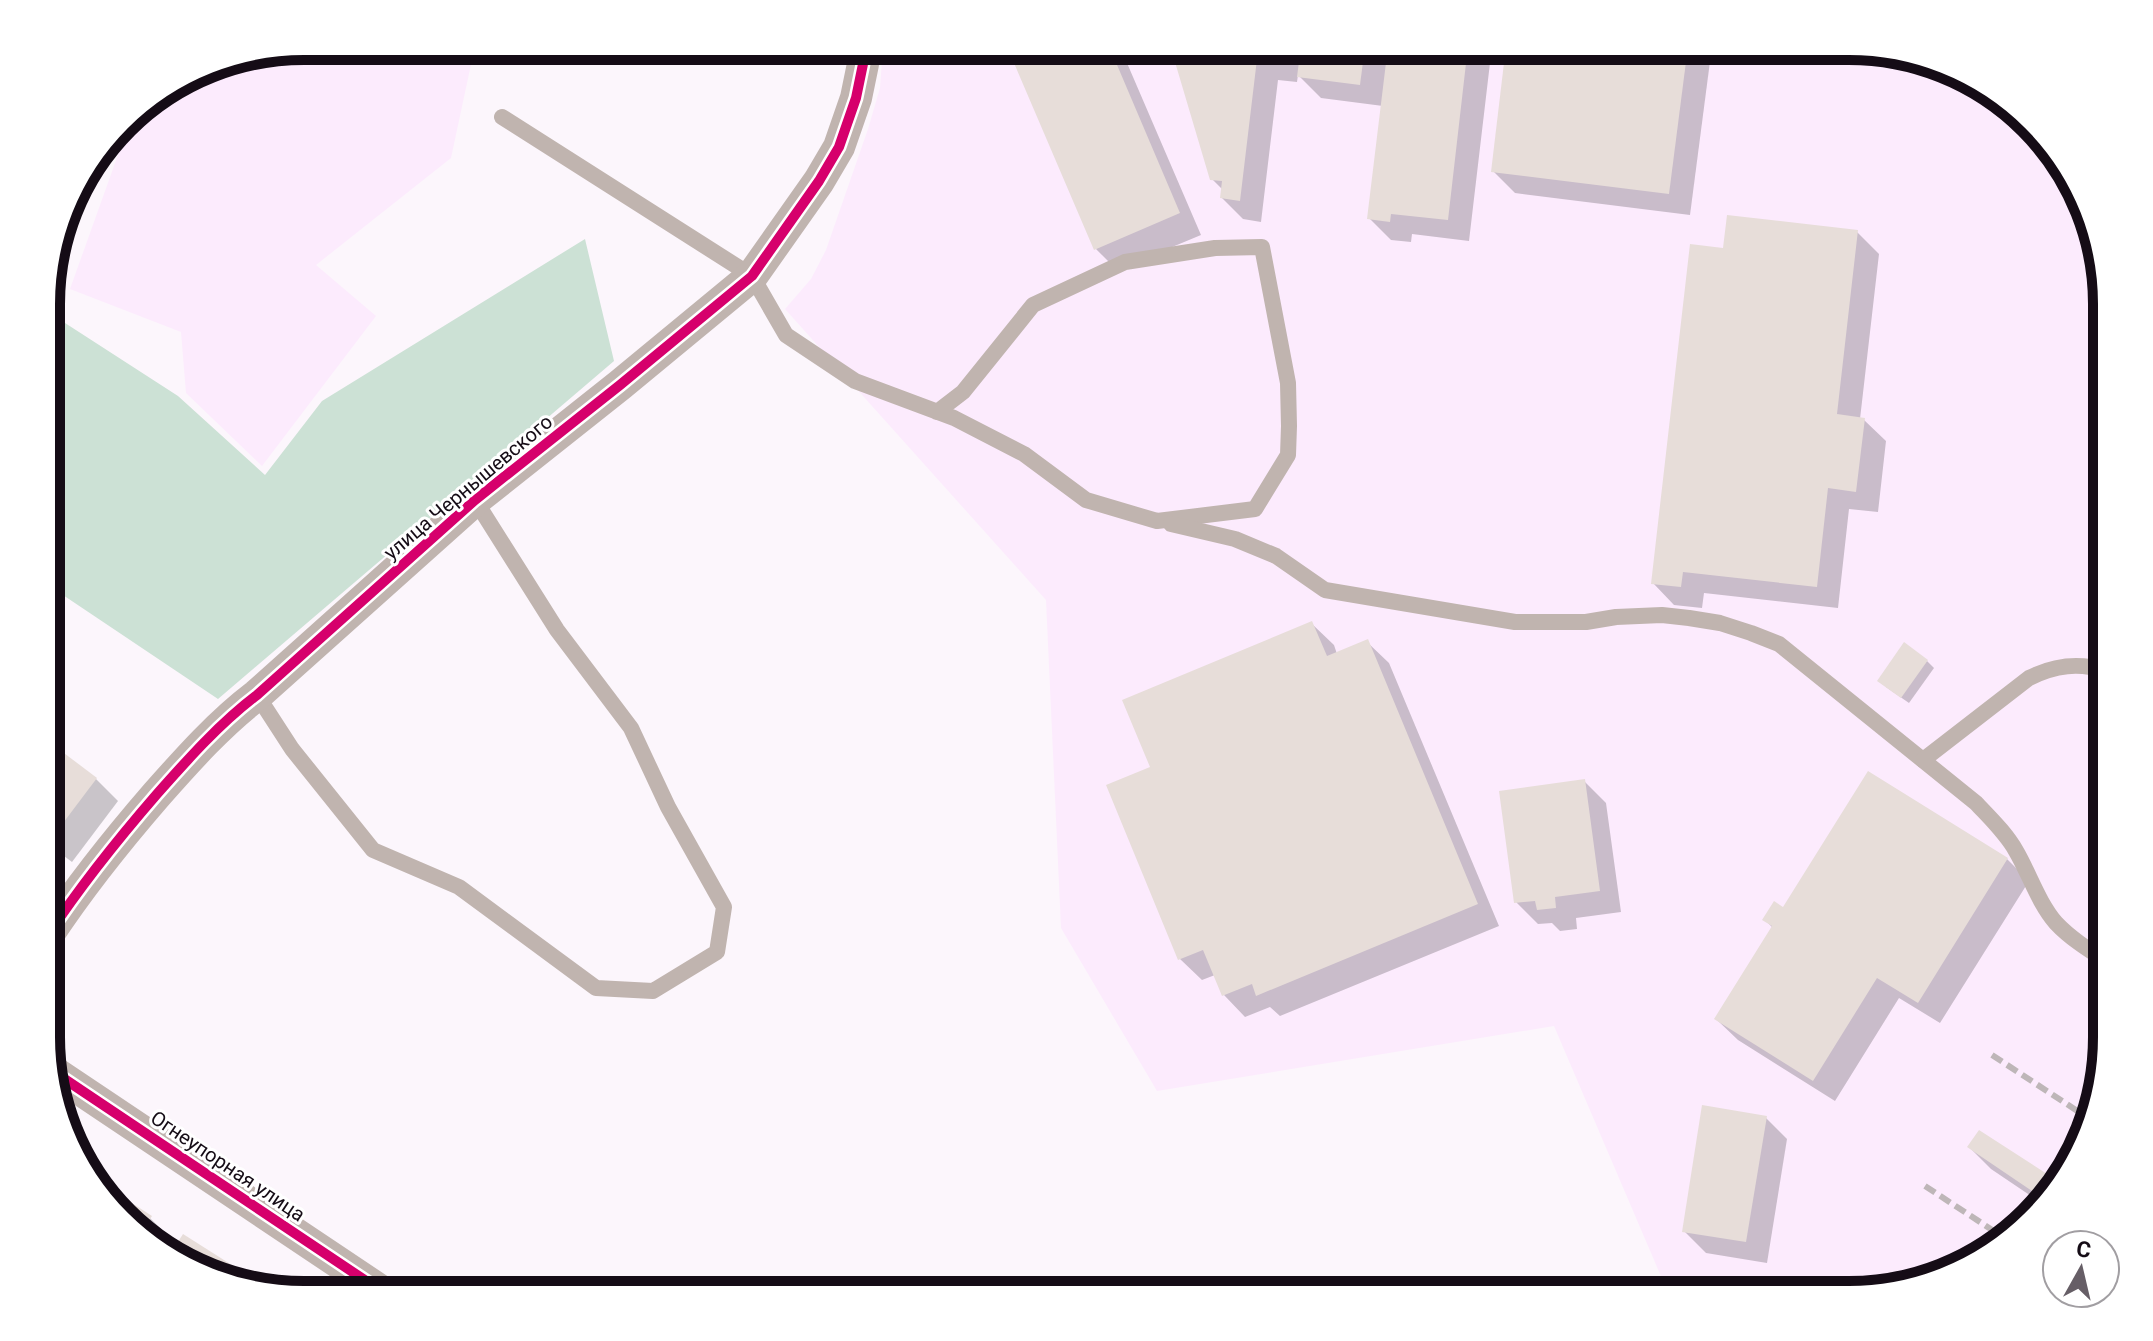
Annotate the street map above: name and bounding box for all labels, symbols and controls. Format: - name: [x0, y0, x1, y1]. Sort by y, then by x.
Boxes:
- street label: улица Чернышевского: [379, 409, 557, 565]
- street label: Огнеупорная улица: [146, 1105, 310, 1227]
- north arrow: [2041, 1229, 2121, 1309]
- text: С: [2075, 1236, 2093, 1263]

